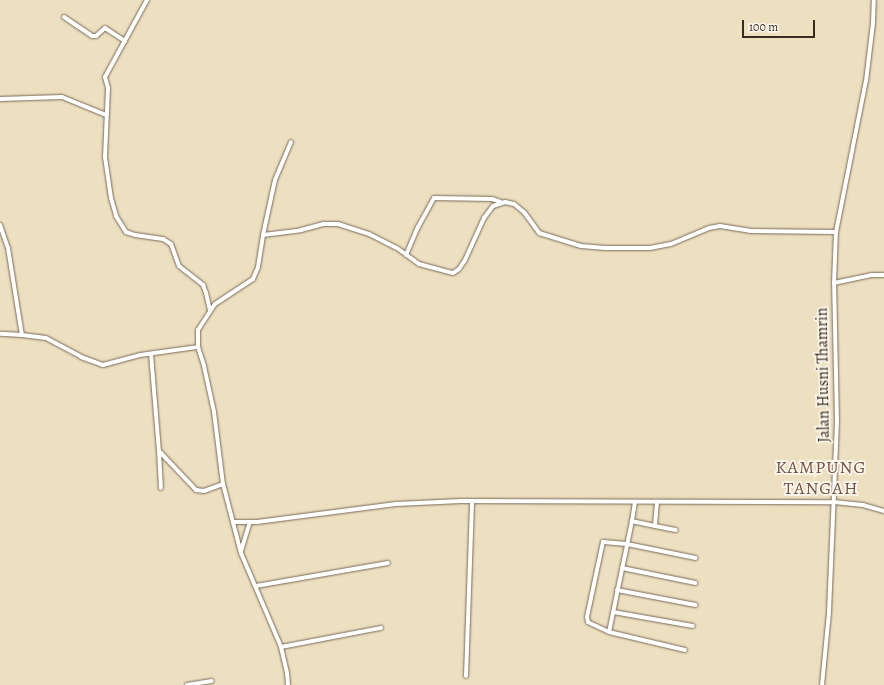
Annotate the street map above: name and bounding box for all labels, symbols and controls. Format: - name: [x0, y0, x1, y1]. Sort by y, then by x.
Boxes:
- scale bar: [744, 12, 817, 38]
- text: 100 m: [749, 19, 778, 35]
- street label: Jalan Husni Thamrin: [812, 307, 834, 443]
- district label: KAMPUNG TANGAH: [776, 457, 866, 500]

